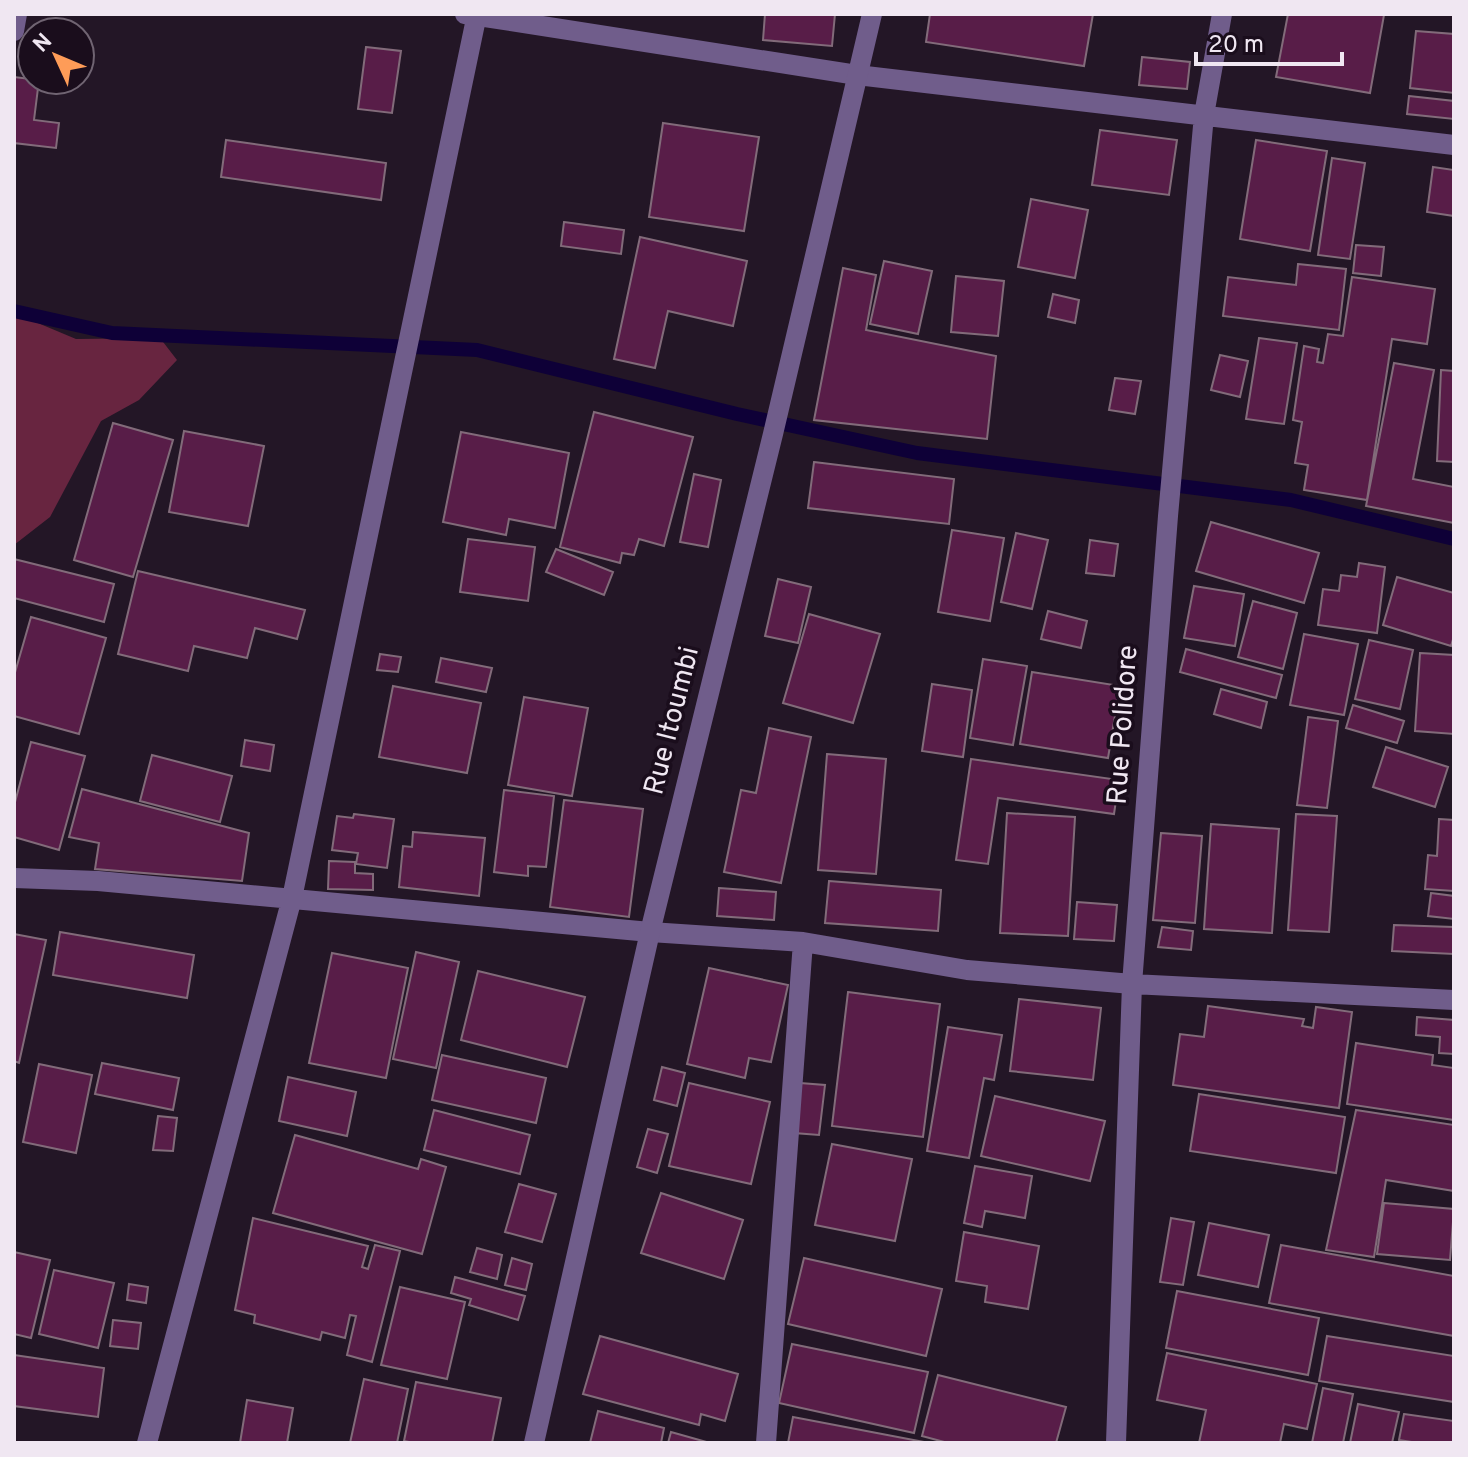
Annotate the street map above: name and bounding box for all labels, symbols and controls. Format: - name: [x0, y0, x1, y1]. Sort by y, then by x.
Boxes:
- north arrow: [16, 16, 96, 96]
- scale bar: [1196, 16, 1342, 66]
- text: N: [28, 29, 59, 59]
- text: 20 m: [1208, 31, 1264, 61]
- street label: Rue Itoumbi: [637, 643, 709, 799]
- street label: Rue Polidore: [1100, 644, 1148, 806]

